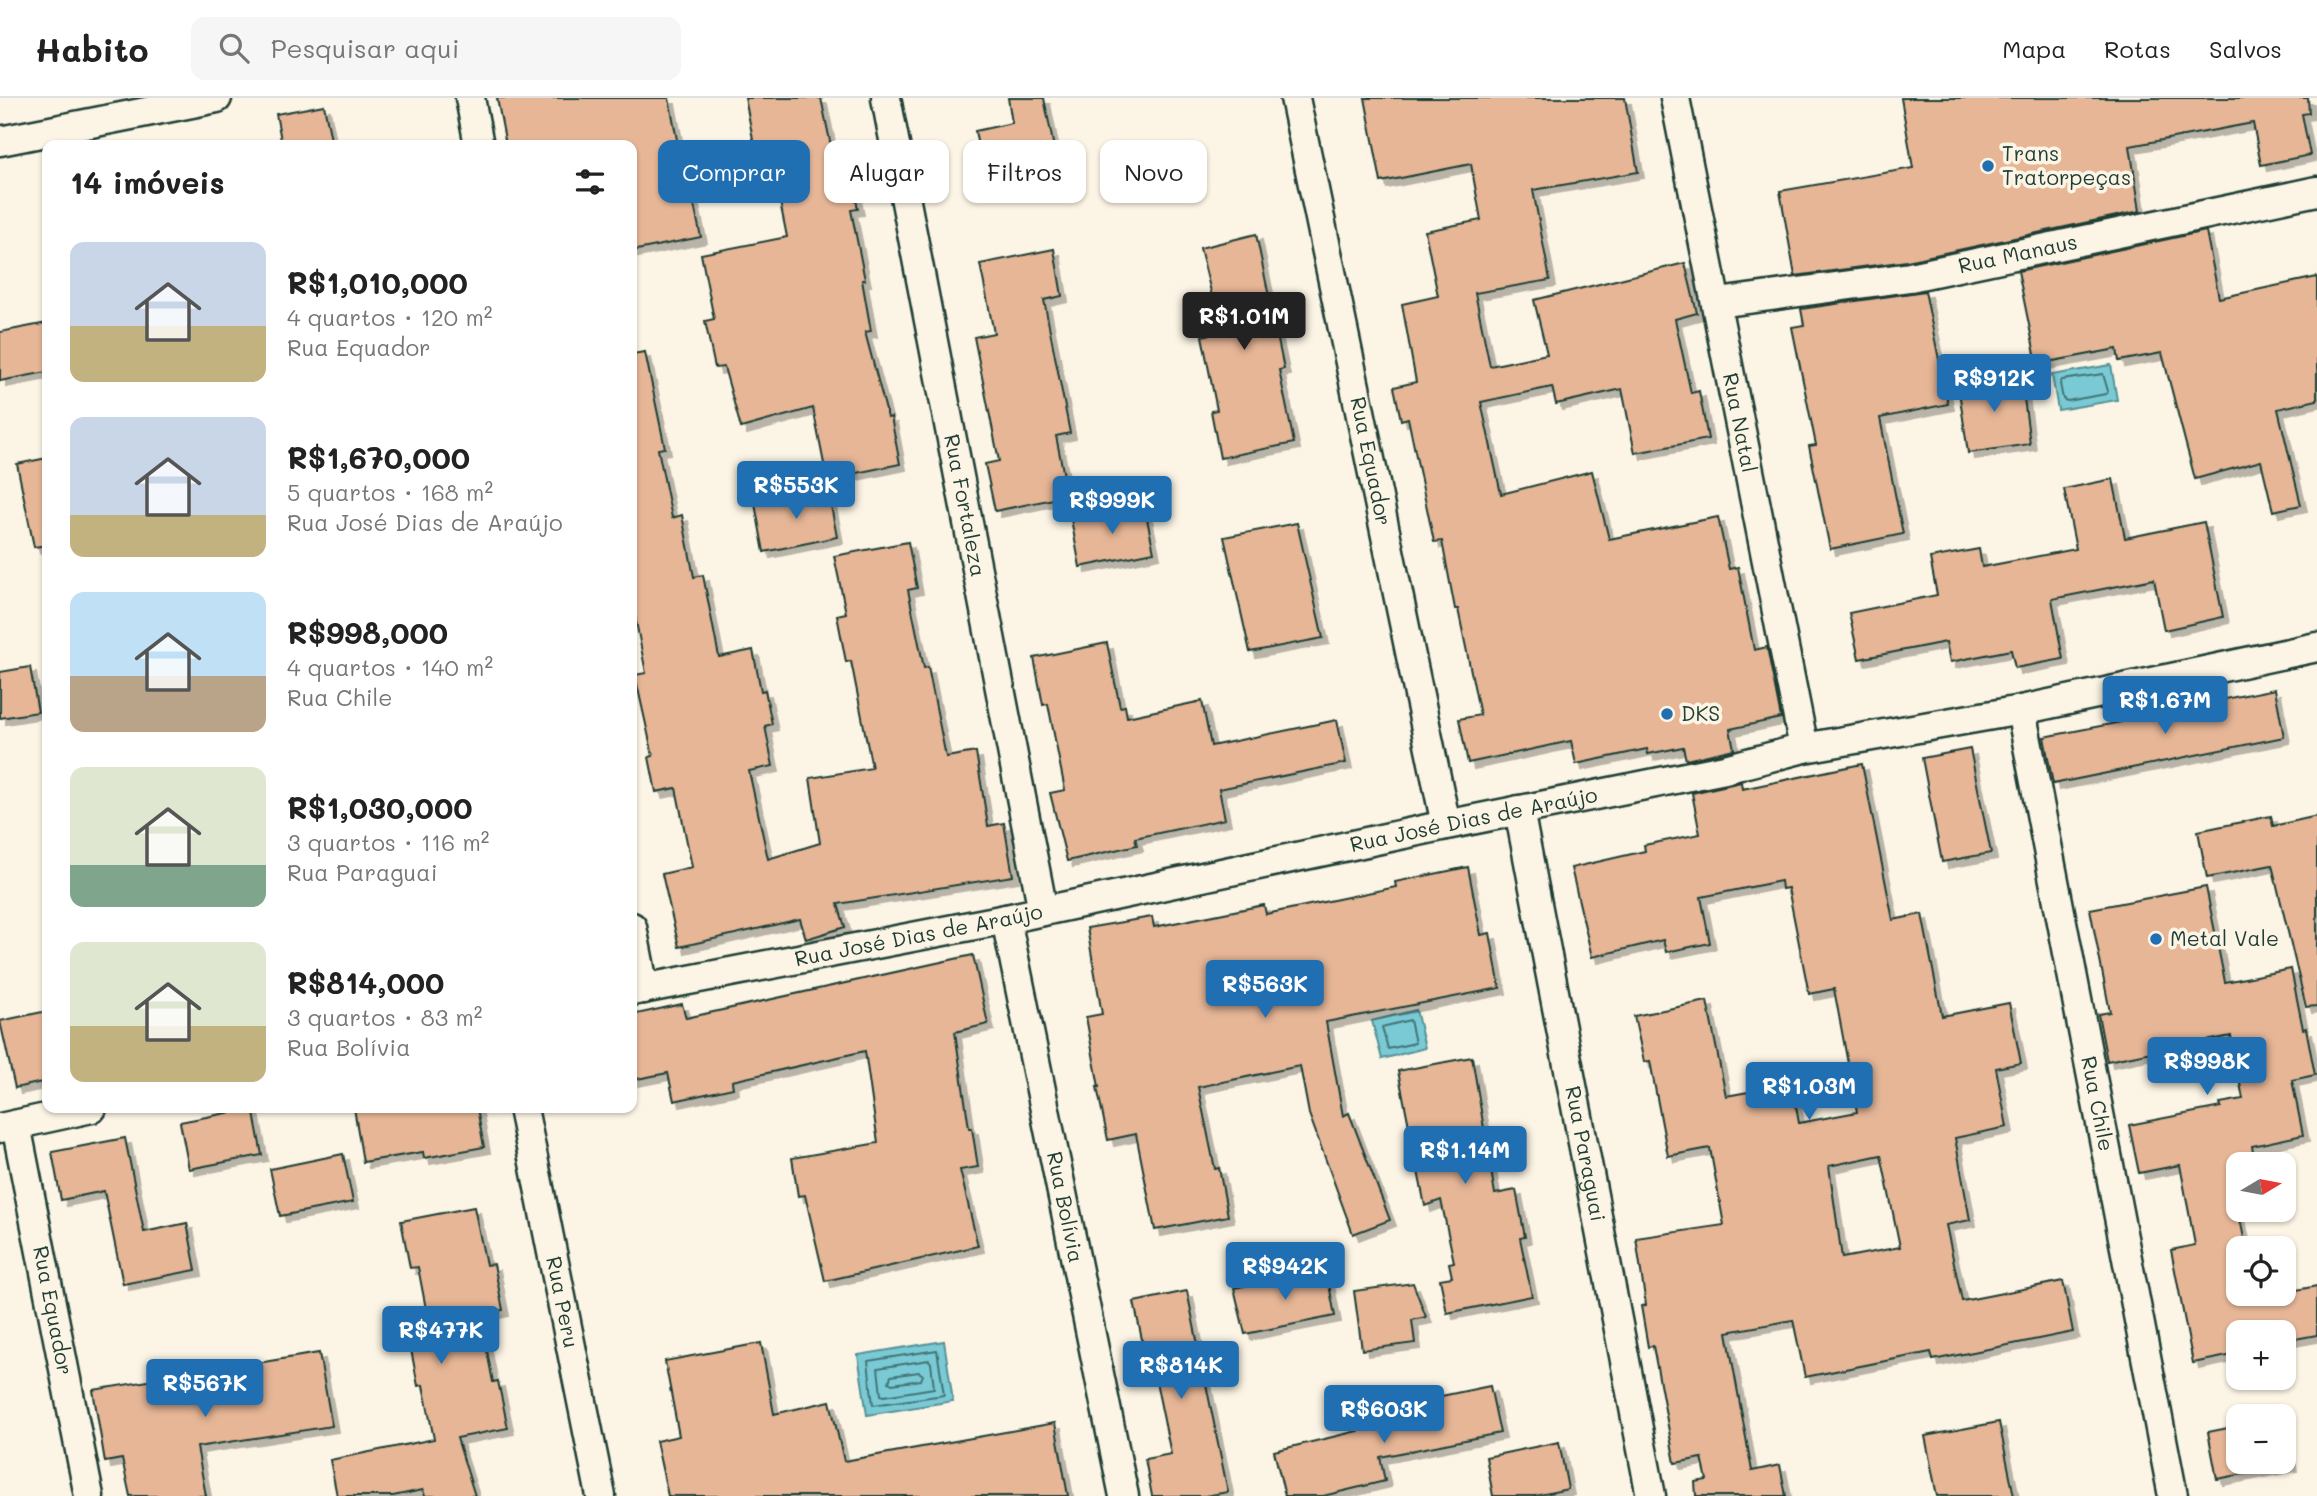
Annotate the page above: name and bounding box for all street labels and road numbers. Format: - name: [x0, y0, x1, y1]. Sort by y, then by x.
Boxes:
- street label: Rua Manaus: [1956, 227, 2080, 278]
- street label: Rua Natal: [1718, 370, 1764, 475]
- street label: Rua Equador: [1345, 394, 1398, 528]
- street label: Rua Fortaleza: [939, 431, 993, 579]
- street label: Rua José Dias de Araújo: [1347, 780, 1600, 857]
- street label: Rua José Dias de Araújo: [792, 897, 1045, 971]
- street label: Rua Chile: [2076, 1054, 2121, 1153]
- street label: Rua Paraguai: [1560, 1083, 1613, 1224]
- street label: Rua Bolívia: [1042, 1149, 1091, 1265]
- street label: Rua Equador: [28, 1243, 80, 1377]
- street label: Rua Peru: [541, 1254, 586, 1350]

